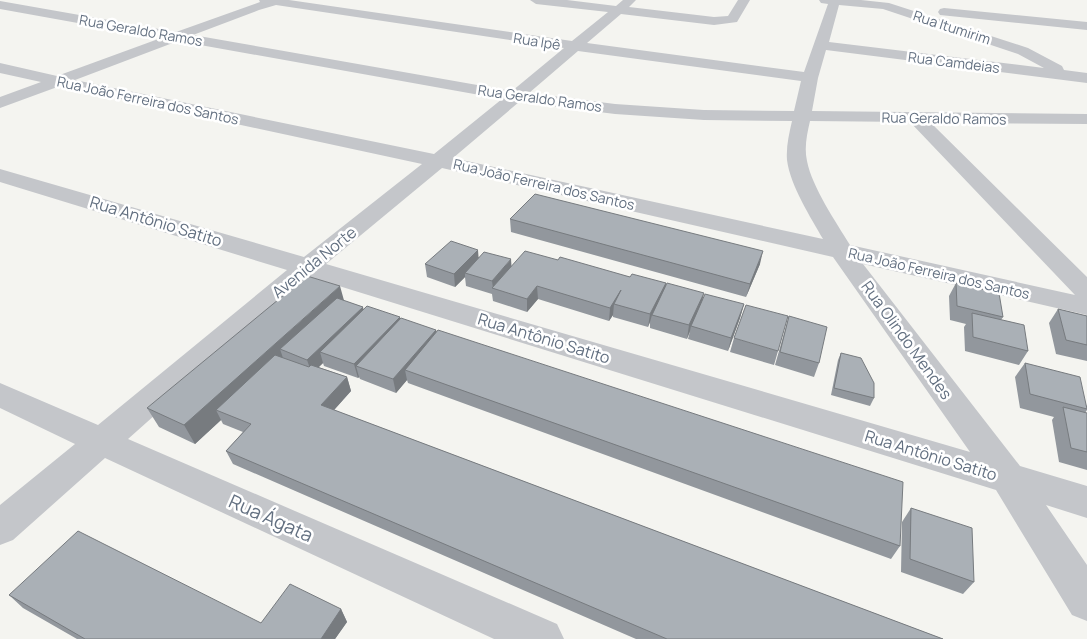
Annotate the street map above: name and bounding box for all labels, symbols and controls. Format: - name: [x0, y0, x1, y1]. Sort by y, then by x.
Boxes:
- street label: Rua Itumirim: [911, 6, 993, 48]
- street label: Rua Geraldo Ramos: [78, 10, 204, 50]
- street label: Rua Ipê: [512, 28, 562, 54]
- street label: Rua Camdeias: [907, 47, 1001, 77]
- street label: Rua João Ferreira dos Santos: [55, 71, 241, 129]
- street label: Rua Geraldo Ramos: [477, 80, 603, 116]
- street label: Rua Geraldo Ramos: [881, 107, 1007, 129]
- street label: Rua João Ferreira dos Santos: [452, 154, 636, 214]
- street label: Rua Antônio Satito: [87, 190, 225, 252]
- street label: Avenida Norte: [267, 221, 361, 303]
- street label: Rua João Ferreira dos Santos: [847, 243, 1031, 303]
- street label: Rua Olindo Mendes: [856, 276, 958, 404]
- street label: Rua Antônio Satito: [475, 307, 613, 369]
- street label: Rua Antônio Satito: [862, 424, 1000, 486]
- street label: Rua Ágata: [225, 488, 317, 548]

